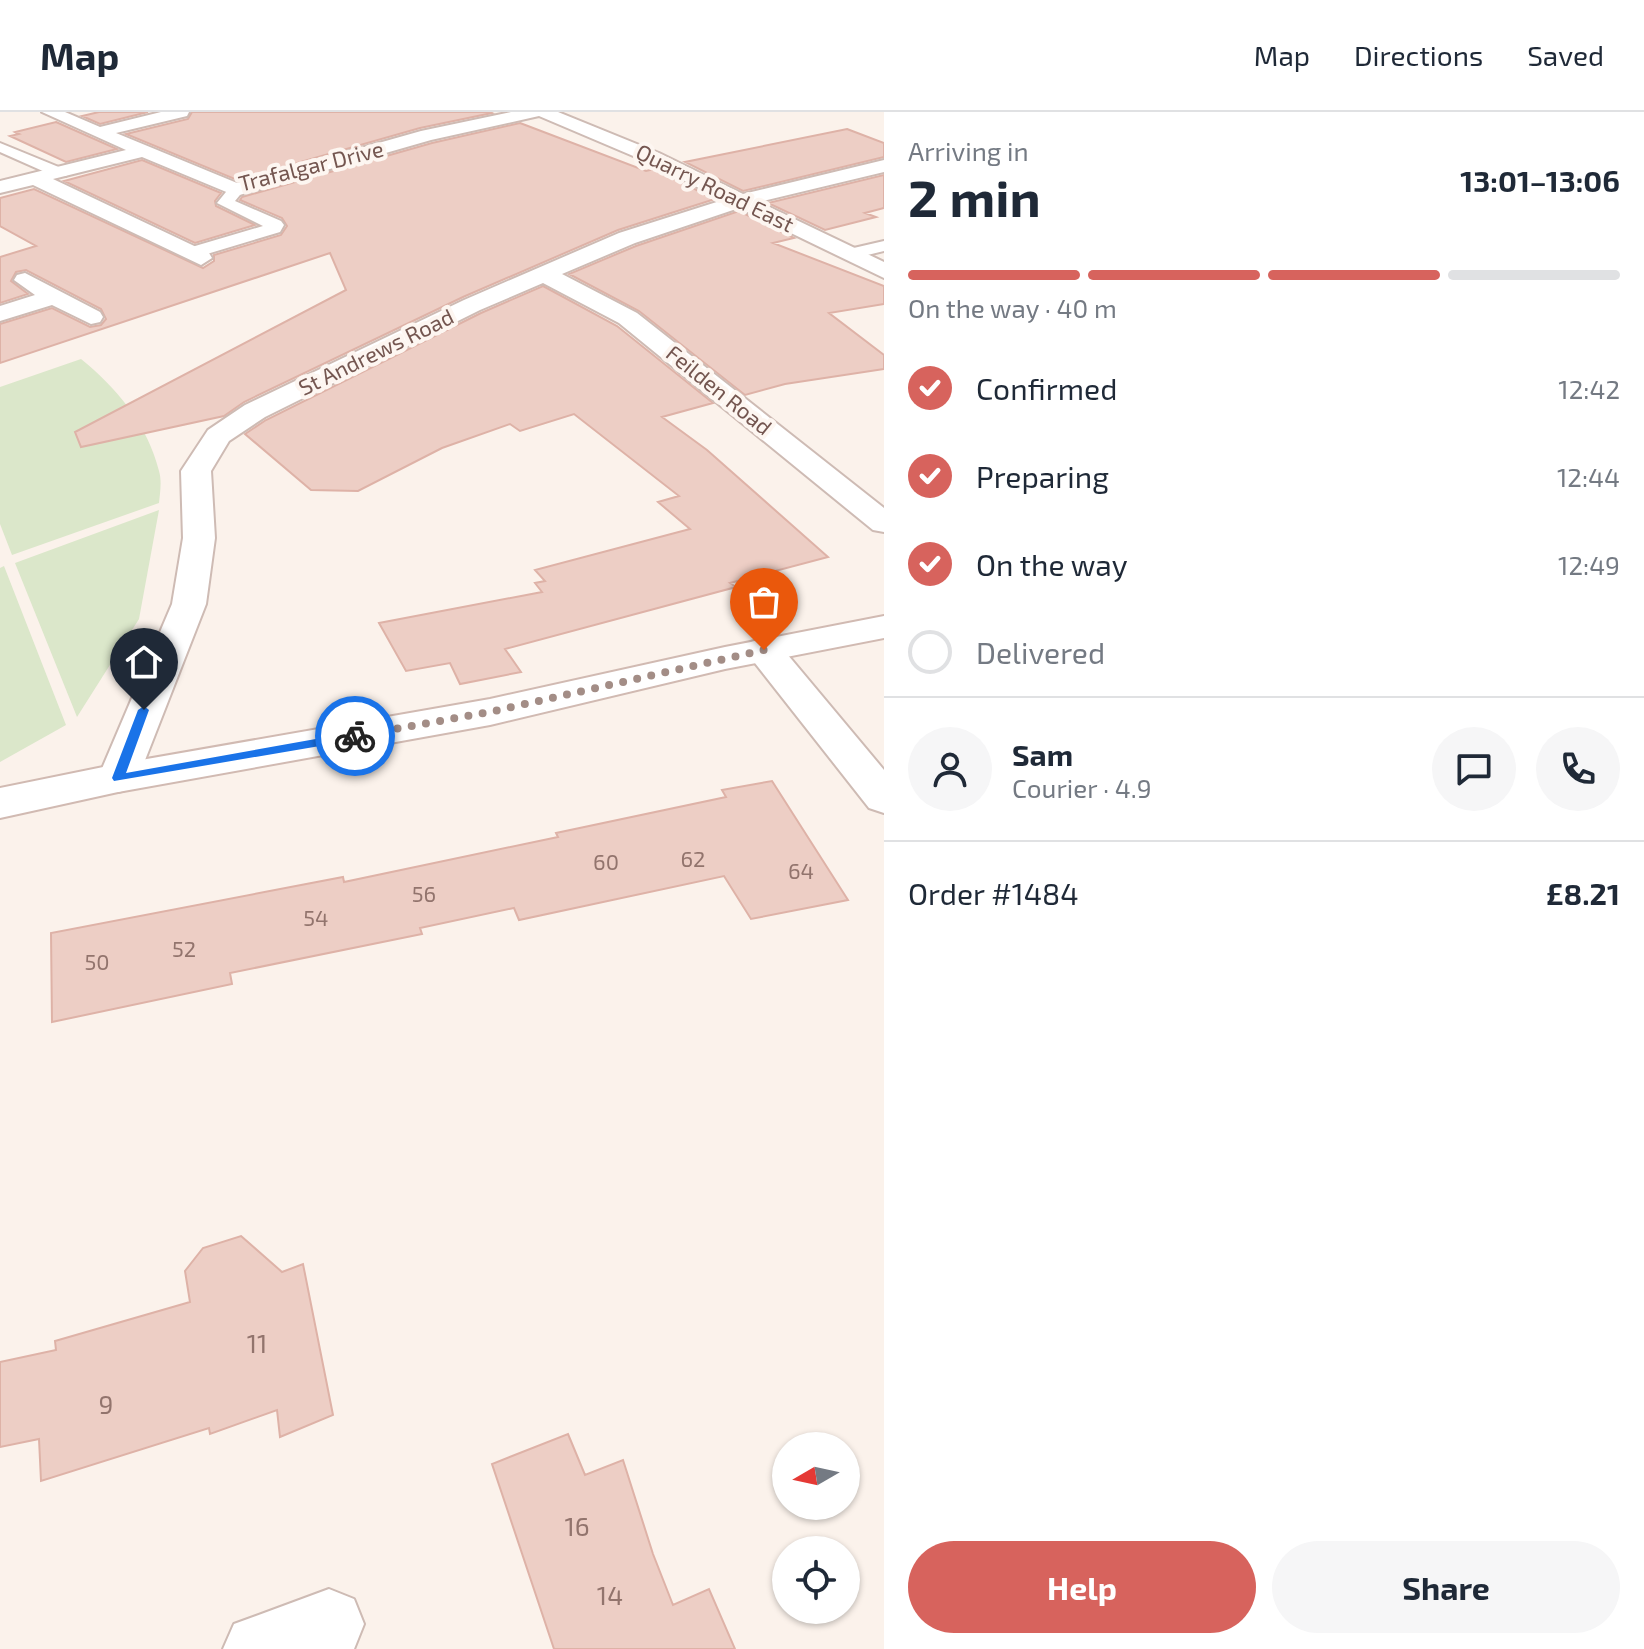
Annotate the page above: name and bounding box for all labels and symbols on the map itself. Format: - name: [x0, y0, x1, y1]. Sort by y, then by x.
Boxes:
- street label: Trafalgar Drive: [236, 134, 386, 196]
- street label: Quarry Road East: [632, 138, 799, 238]
- street label: St Andrews Road: [294, 302, 457, 400]
- street label: Feilden Road: [662, 339, 778, 440]
- pin: [730, 568, 798, 650]
- pin: [110, 628, 178, 710]
- courier: [315, 696, 395, 776]
- house number: 62: [681, 845, 705, 871]
- house number: 60: [593, 848, 619, 874]
- house number: 64: [788, 857, 814, 883]
- house number: 56: [412, 880, 436, 906]
- house number: 54: [303, 904, 329, 930]
- house number: 52: [172, 935, 196, 961]
- house number: 50: [84, 948, 110, 974]
- house number: 11: [247, 1327, 267, 1358]
- house number: 9: [99, 1388, 113, 1419]
- north arrow: [772, 1432, 860, 1520]
- house number: 16: [564, 1510, 590, 1541]
- house number: 14: [597, 1579, 623, 1610]

